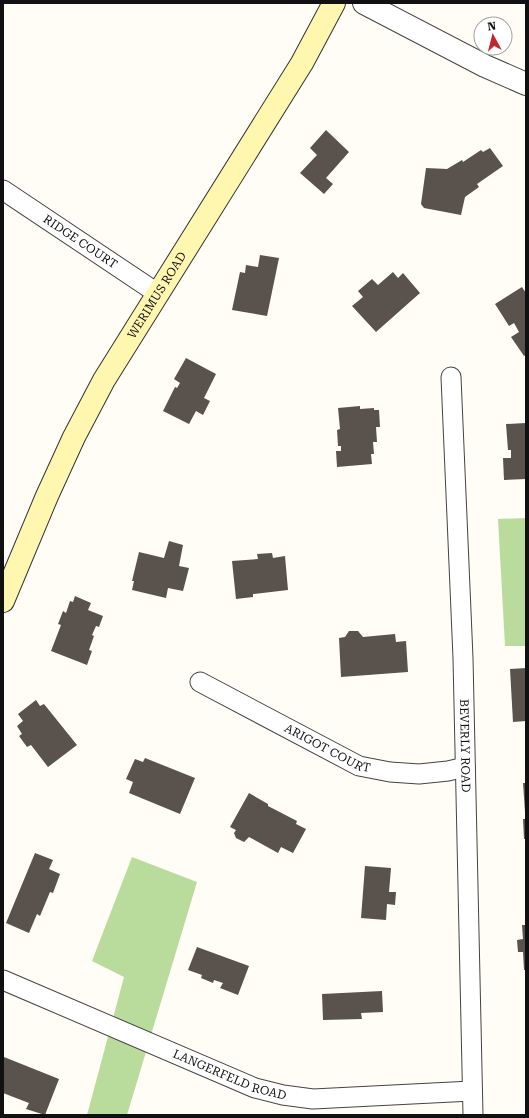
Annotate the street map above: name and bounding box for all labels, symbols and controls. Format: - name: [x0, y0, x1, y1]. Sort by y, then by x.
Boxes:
- north arrow: [473, 16, 513, 56]
- text: N: [487, 20, 497, 34]
- street label: RIDGE COURT: [41, 212, 120, 271]
- street label: WERIMUS ROAD: [125, 249, 189, 341]
- street label: BEVERLY ROAD: [457, 699, 473, 793]
- street label: ARIGOT COURT: [282, 721, 372, 775]
- street label: LANGERFELD ROAD: [171, 1047, 288, 1103]

